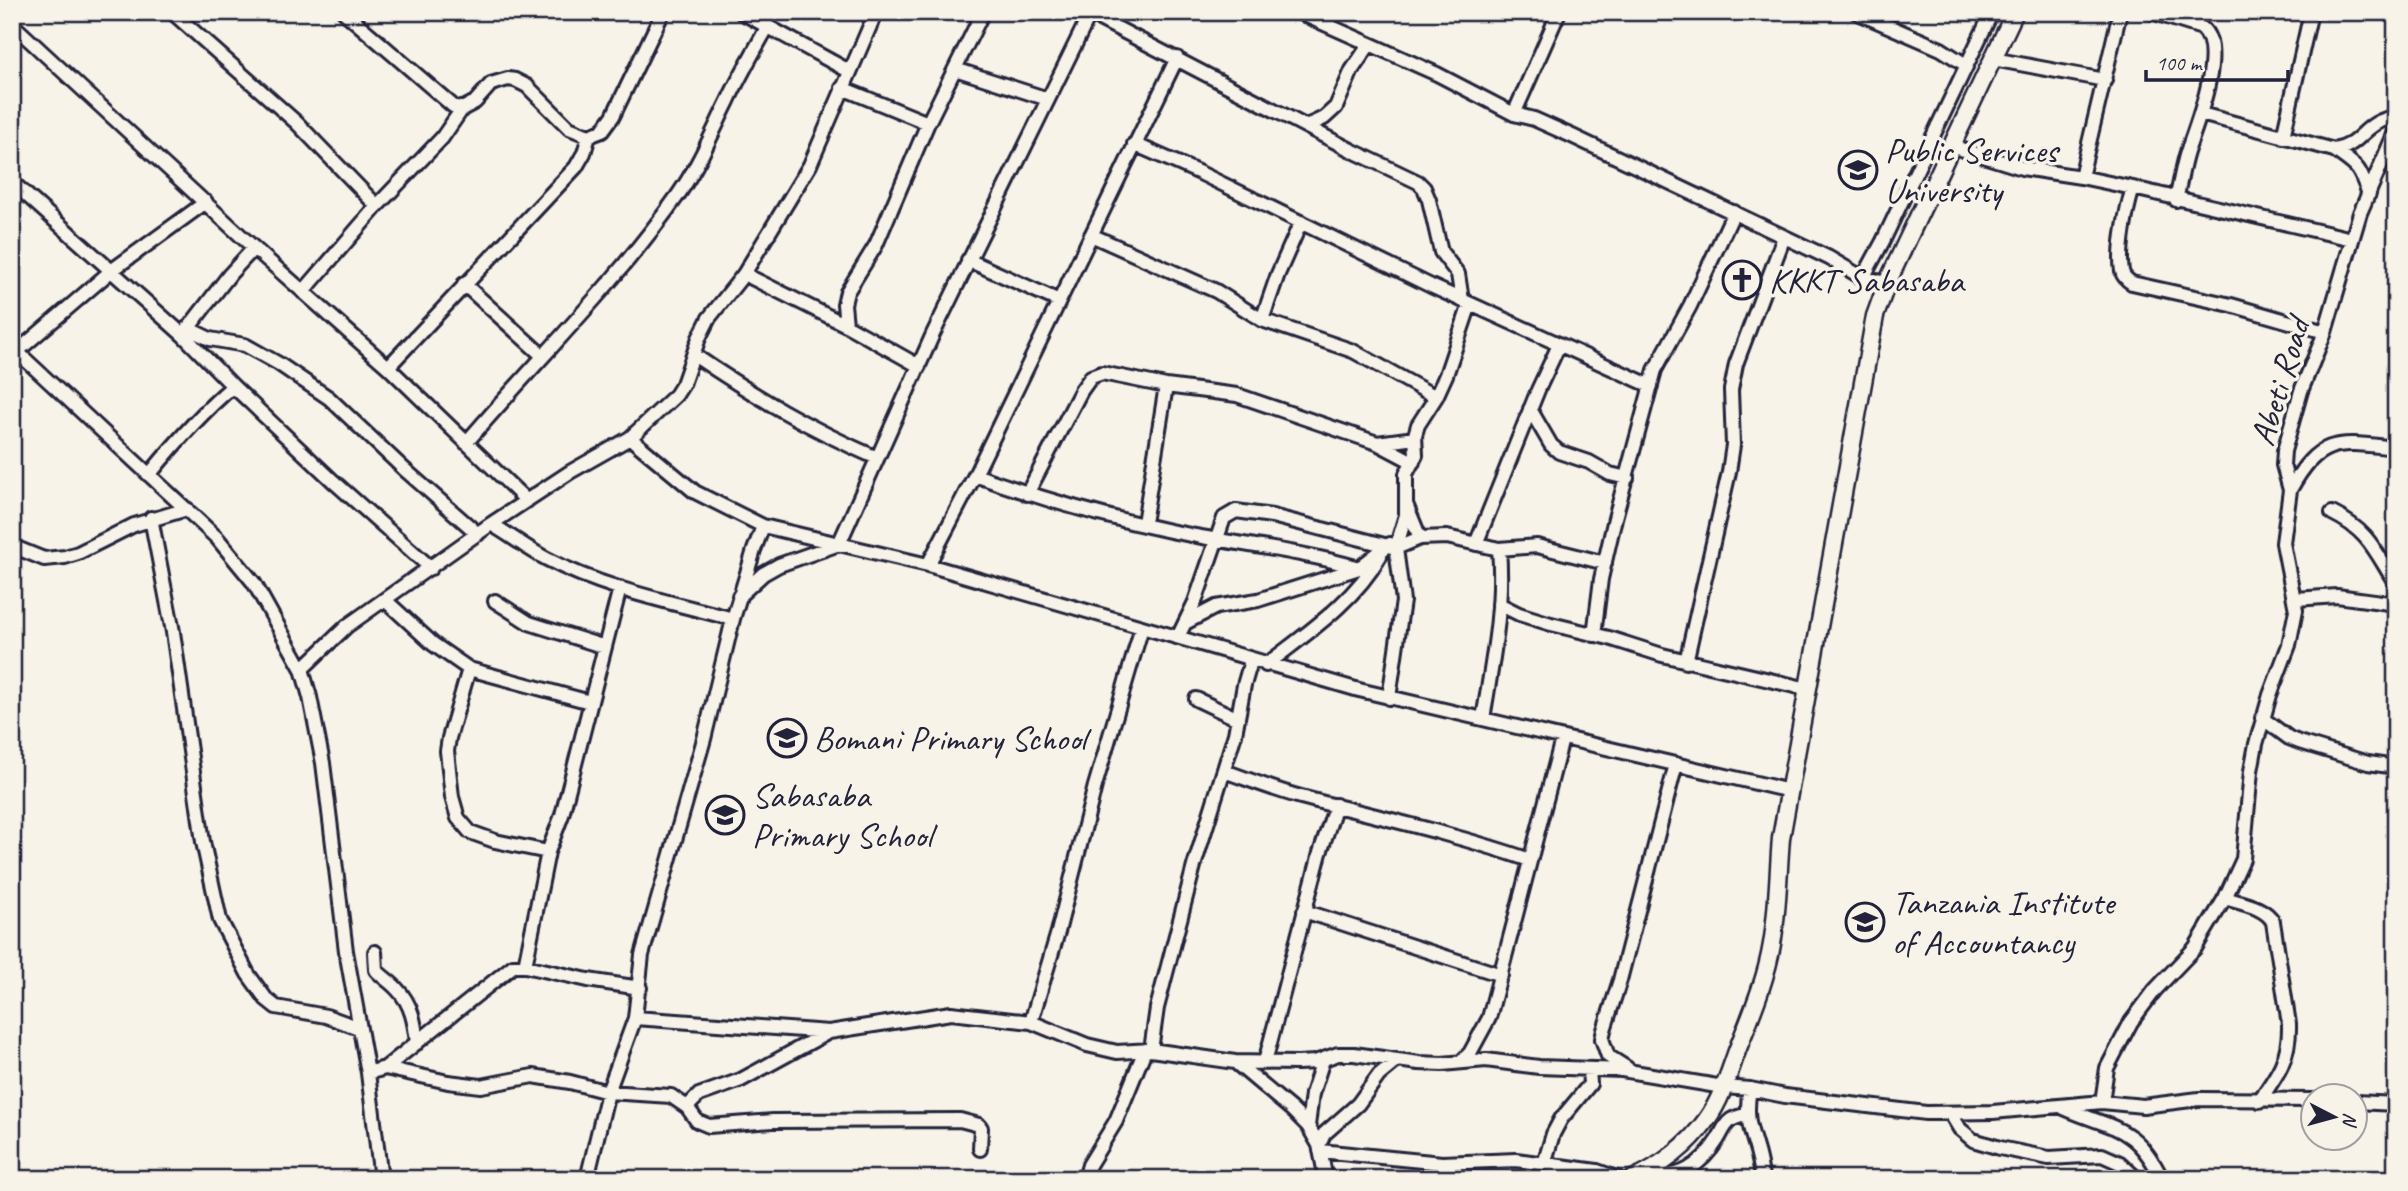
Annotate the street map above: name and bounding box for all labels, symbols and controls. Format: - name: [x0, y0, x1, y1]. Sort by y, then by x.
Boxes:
- scale bar: [2146, 38, 2287, 82]
- text: 100 m: [2156, 50, 2203, 76]
- place label: Public Services University: [1885, 128, 2061, 213]
- school or university icon: Public Services University: [1837, 149, 1879, 191]
- place label: KKKT Sabasaba: [1769, 258, 1967, 303]
- church icon: KKKT Sabasaba: [1721, 259, 1763, 301]
- street label: Abeti Road: [2239, 308, 2322, 451]
- place label: Bomani Primary School: [814, 716, 1092, 761]
- school or university icon: Bomani Primary School: [766, 717, 808, 759]
- place label: Sabasaba Primary School: [752, 773, 938, 858]
- school or university icon: Sabasaba Primary School: [704, 794, 746, 836]
- place label: Tanzania Institute of Accountancy: [1892, 880, 2117, 965]
- school or university icon: Tanzania Institute of Accountancy: [1844, 901, 1886, 943]
- north arrow: [2300, 1082, 2370, 1152]
- text: N: [2337, 1112, 2362, 1129]

